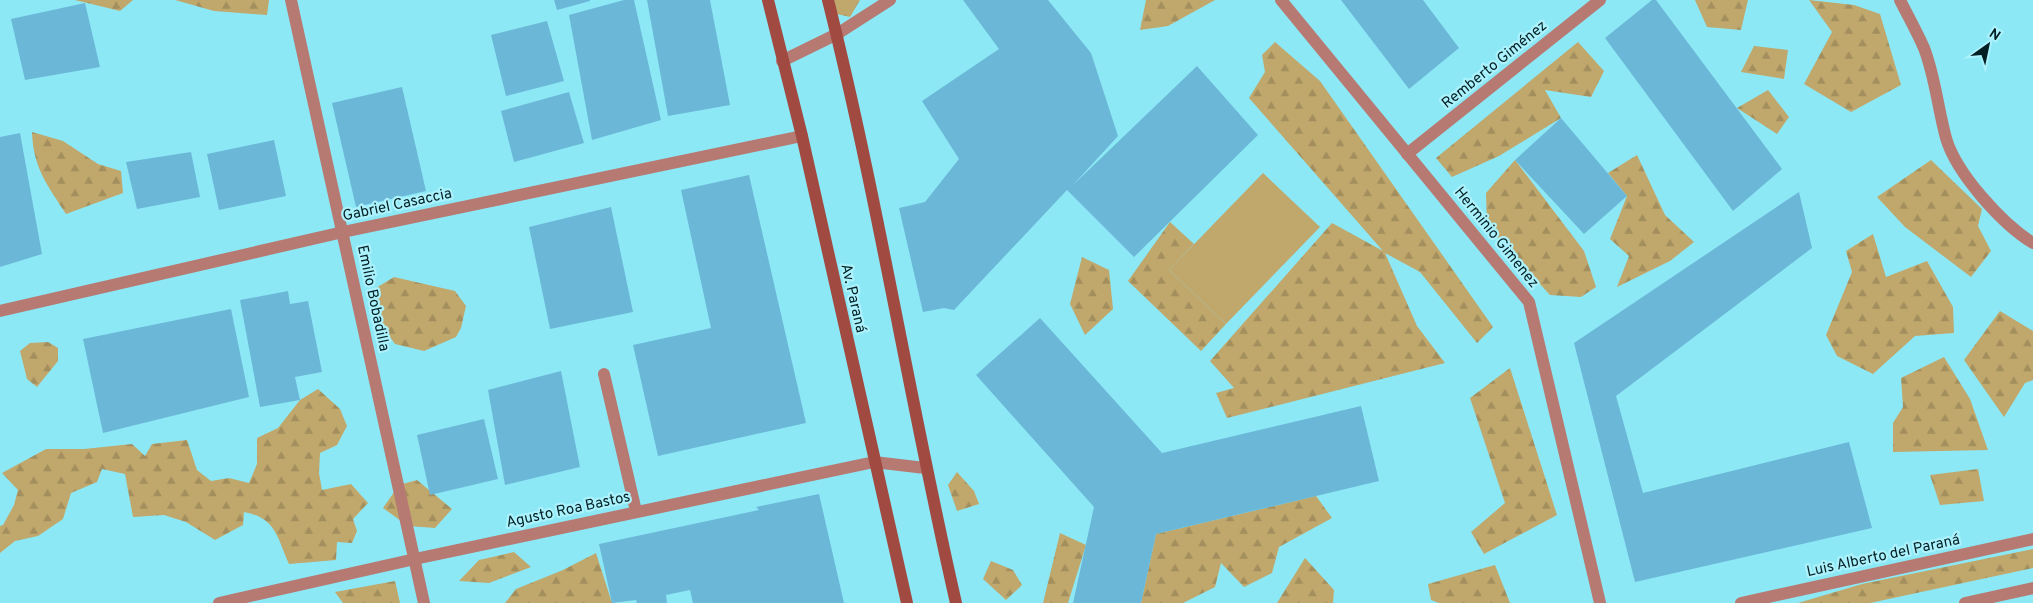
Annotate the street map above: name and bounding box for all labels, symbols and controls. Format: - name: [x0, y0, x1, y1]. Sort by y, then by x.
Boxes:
- street label: Remberto Giménez: [1438, 17, 1552, 114]
- north arrow: [1963, 20, 2013, 70]
- text: N: [1985, 25, 2003, 45]
- street label: Herminio Gimenez: [1449, 184, 1542, 292]
- street label: Gabriel Casaccia: [341, 185, 454, 226]
- street label: Emilio Bobadilla: [352, 243, 393, 353]
- street label: Av. Paraná: [835, 262, 870, 335]
- street label: Agusto Roa Bastos: [505, 488, 632, 533]
- street label: Luis Alberto del Paraná: [1805, 531, 1962, 582]

